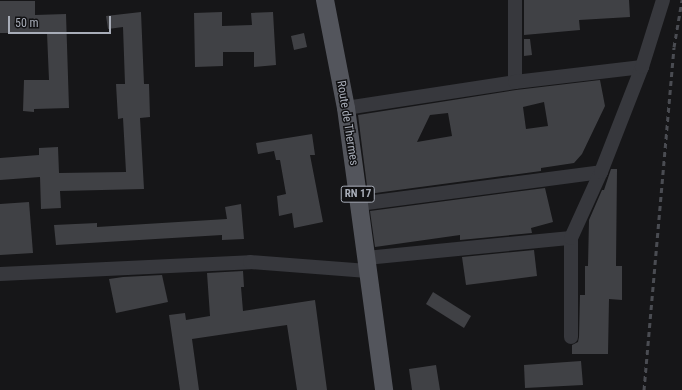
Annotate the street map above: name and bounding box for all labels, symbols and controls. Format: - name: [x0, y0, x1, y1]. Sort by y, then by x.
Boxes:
- scale bar: [10, 8, 113, 34]
- text: 50 m: [15, 16, 39, 30]
- street label: Route de Thermes: [333, 79, 361, 167]
- road number: RN 17: [340, 185, 376, 203]

